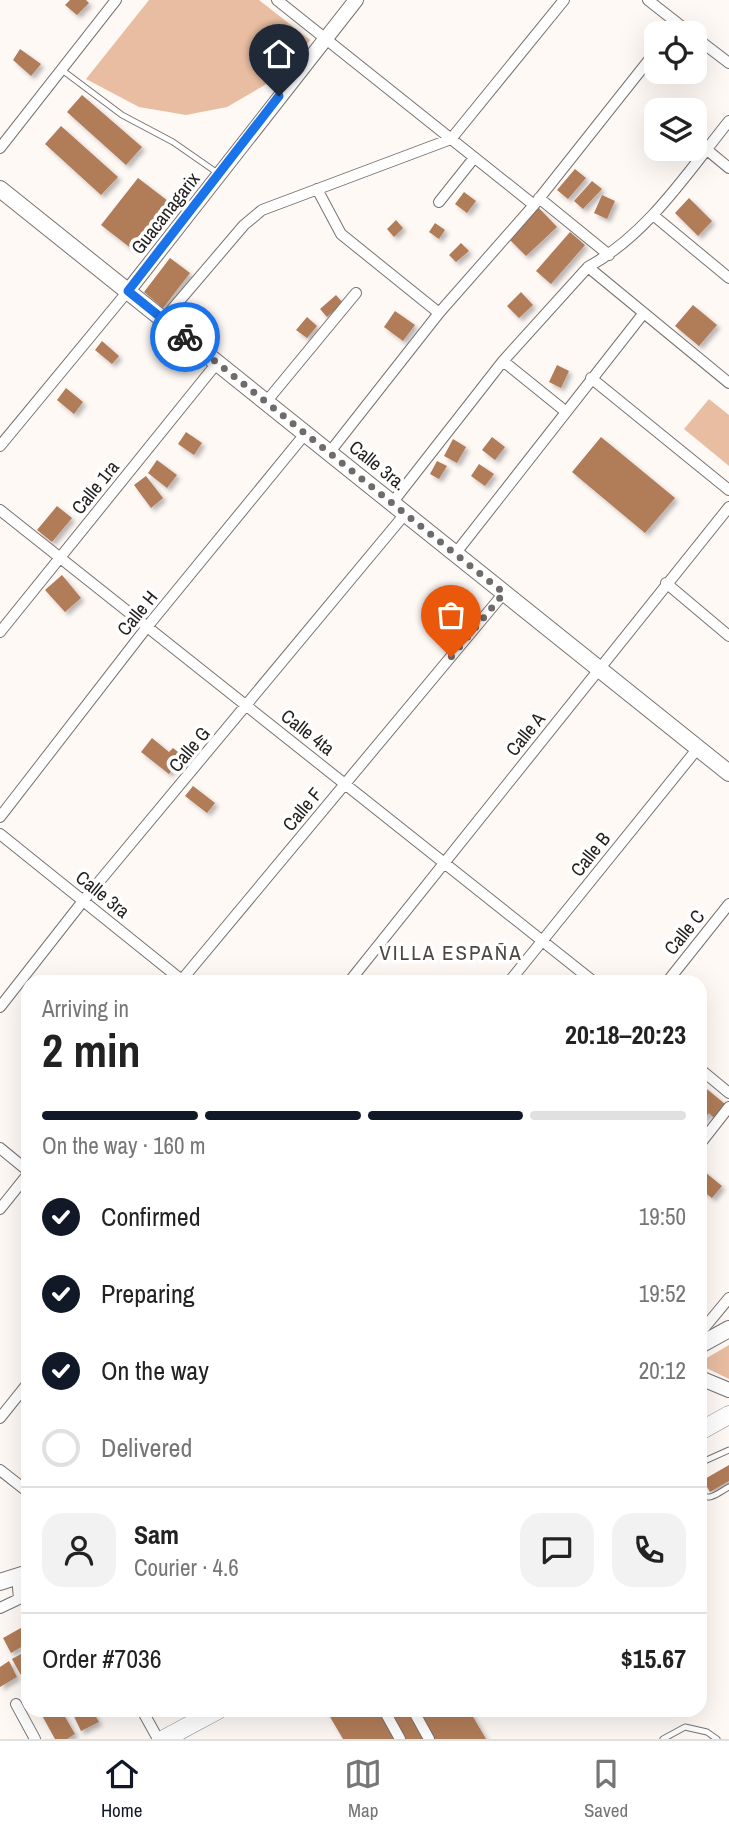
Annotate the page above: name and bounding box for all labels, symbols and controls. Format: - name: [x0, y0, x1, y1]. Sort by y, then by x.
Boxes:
- map controls: [644, 21, 707, 161]
- button: locate: [644, 21, 707, 84]
- pin: [249, 24, 309, 96]
- icon: home: [260, 35, 298, 73]
- button: layers: [644, 98, 707, 161]
- street label: Guacanagarix: [125, 166, 205, 260]
- courier: [150, 302, 220, 372]
- icon: bike: [166, 318, 204, 356]
- street label: Calle 3ra.: [344, 434, 412, 496]
- street label: Calle 1ra: [65, 454, 125, 519]
- street label: Calle H: [111, 585, 163, 641]
- pin: [421, 585, 481, 657]
- icon: bag: [432, 596, 470, 634]
- street label: Calle 4ta: [276, 703, 340, 761]
- street label: Calle A: [499, 706, 551, 761]
- street label: Calle G: [162, 721, 216, 777]
- street label: Calle F: [276, 782, 328, 836]
- street label: Calle B: [564, 826, 616, 882]
- street label: Calle 3ra: [71, 864, 136, 924]
- street label: Calle C: [658, 904, 710, 960]
- district label: VILLA ESPAÑA: [379, 938, 523, 967]
- text: Arriving in: [42, 993, 129, 1024]
- text: 20:18–20:23: [565, 1017, 686, 1052]
- text: 2 min: [42, 1019, 141, 1081]
- text: On the way · 160 m: [42, 1130, 206, 1161]
- icon: check: [42, 1198, 80, 1236]
- text: Confirmed: [101, 1199, 201, 1234]
- text: 19:50: [639, 1201, 686, 1232]
- icon: check: [42, 1275, 80, 1313]
- text: Preparing: [101, 1276, 195, 1311]
- text: 19:52: [639, 1278, 686, 1309]
- icon: check: [42, 1352, 80, 1390]
- text: On the way: [101, 1353, 209, 1388]
- text: 20:12: [639, 1355, 686, 1386]
- text: Delivered: [101, 1430, 192, 1465]
- button: person: [42, 1513, 116, 1587]
- button: chat: [520, 1513, 594, 1587]
- button: phone: [612, 1513, 686, 1587]
- text: Sam: [134, 1517, 179, 1552]
- text: Courier · 4.6: [134, 1552, 239, 1583]
- text: Order #7036: [42, 1641, 162, 1676]
- text: $15.67: [621, 1641, 686, 1676]
- tab: Home: [101, 1755, 142, 1823]
- tab: Map: [344, 1755, 382, 1823]
- tab: Saved: [584, 1755, 628, 1823]

